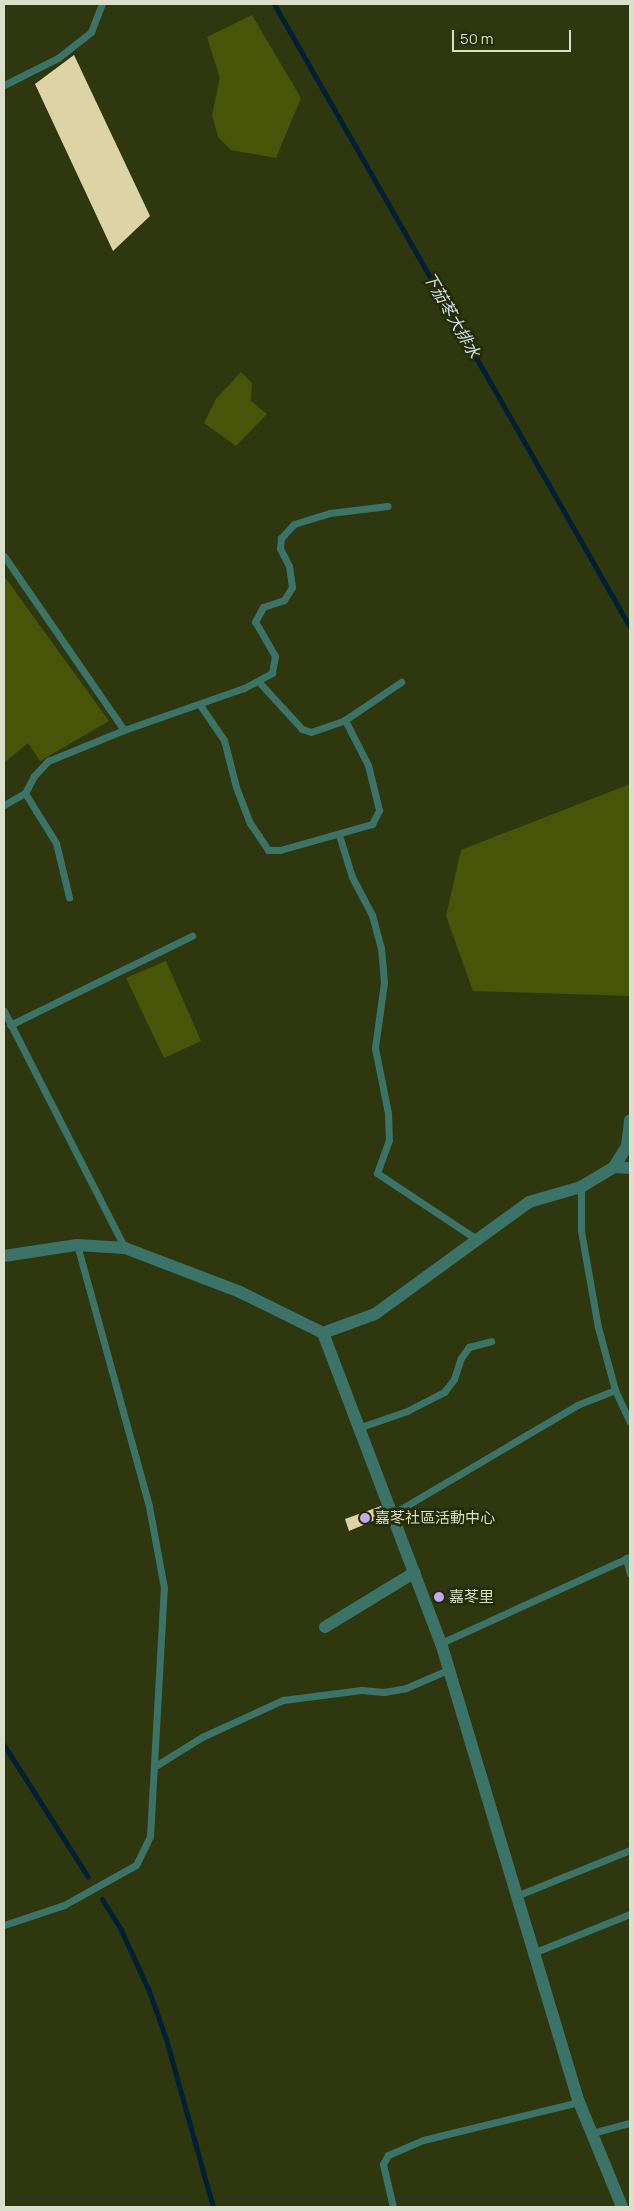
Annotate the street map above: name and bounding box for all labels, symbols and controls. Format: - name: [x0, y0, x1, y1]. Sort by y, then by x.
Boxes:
- scale bar: [454, 20, 573, 52]
- text: 50 m: [460, 28, 494, 49]
- water label: 下茄苳大排水: [420, 269, 484, 361]
- place label: 嘉苳社區活動中心: [375, 1509, 495, 1527]
- marker: 嘉苳社區活動中心: [359, 1512, 371, 1524]
- place label: 嘉苳里: [449, 1588, 494, 1606]
- marker: 嘉苳里: [433, 1591, 445, 1603]

